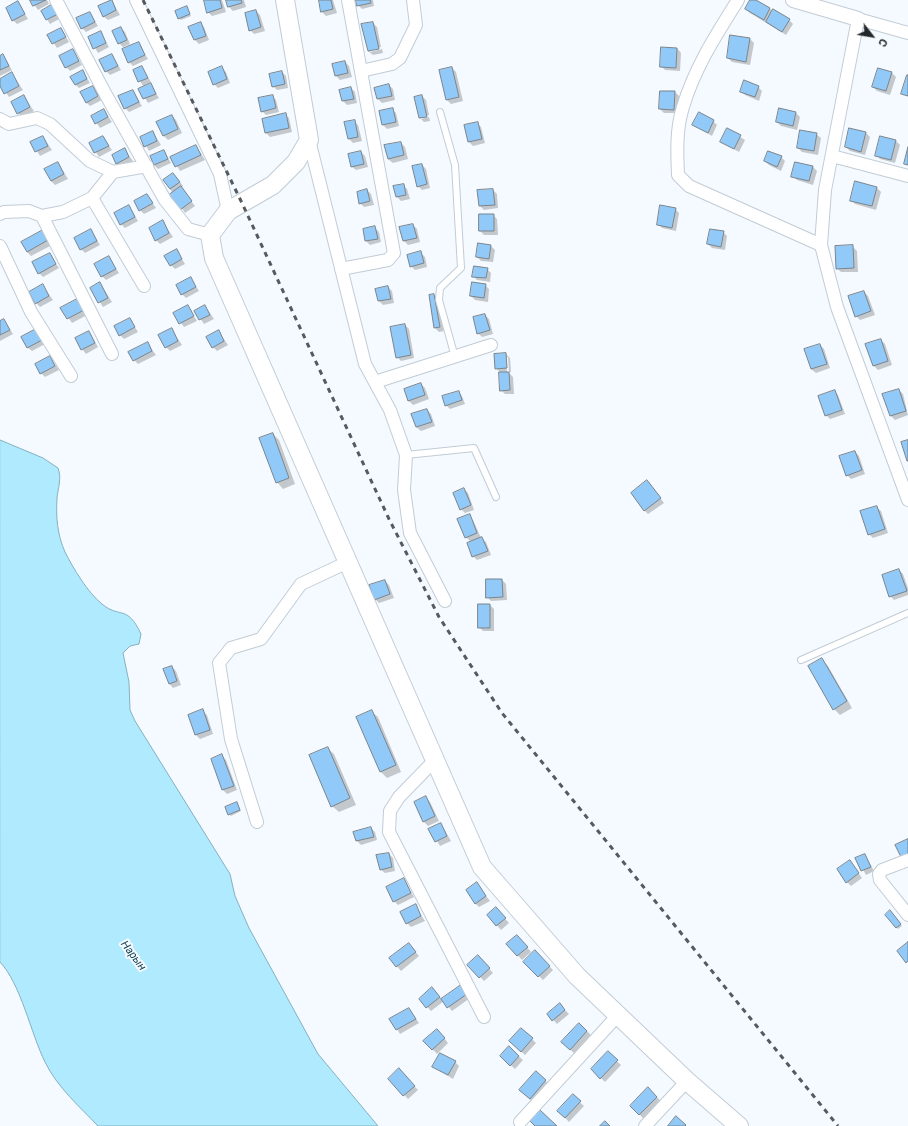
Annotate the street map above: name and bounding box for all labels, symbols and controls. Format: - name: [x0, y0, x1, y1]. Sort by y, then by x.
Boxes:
- north arrow: [852, 16, 892, 56]
- text: С: [875, 36, 890, 49]
- water label: Нарын: [118, 938, 148, 974]

